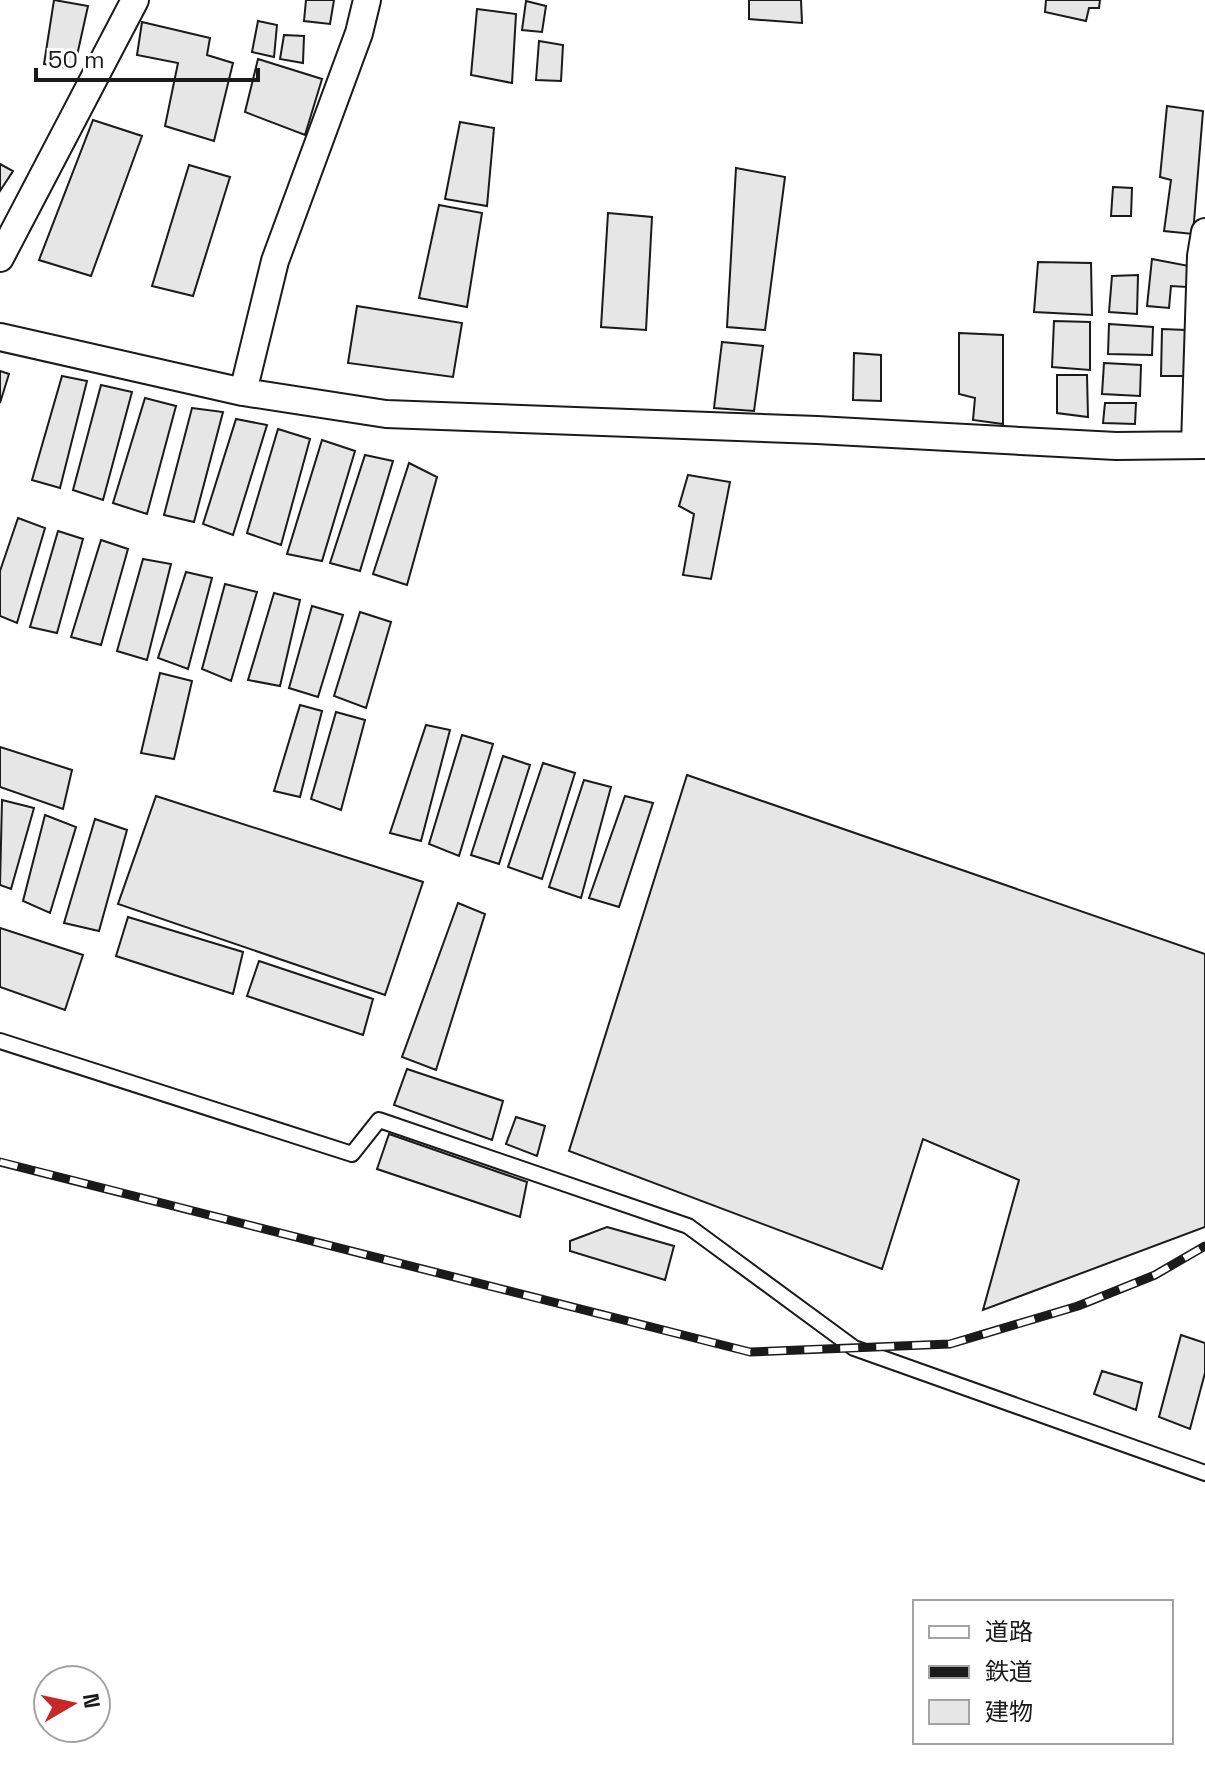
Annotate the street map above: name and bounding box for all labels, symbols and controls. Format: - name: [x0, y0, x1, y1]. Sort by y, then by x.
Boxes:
- scale bar: [36, 32, 258, 82]
- text: 50 m: [48, 44, 105, 75]
- legend: [913, 1600, 1173, 1744]
- text: 道路: [985, 1616, 1033, 1647]
- text: 鉄道: [985, 1656, 1033, 1687]
- north arrow: [32, 1664, 112, 1744]
- text: N: [77, 1691, 107, 1710]
- text: 建物: [985, 1696, 1033, 1727]

